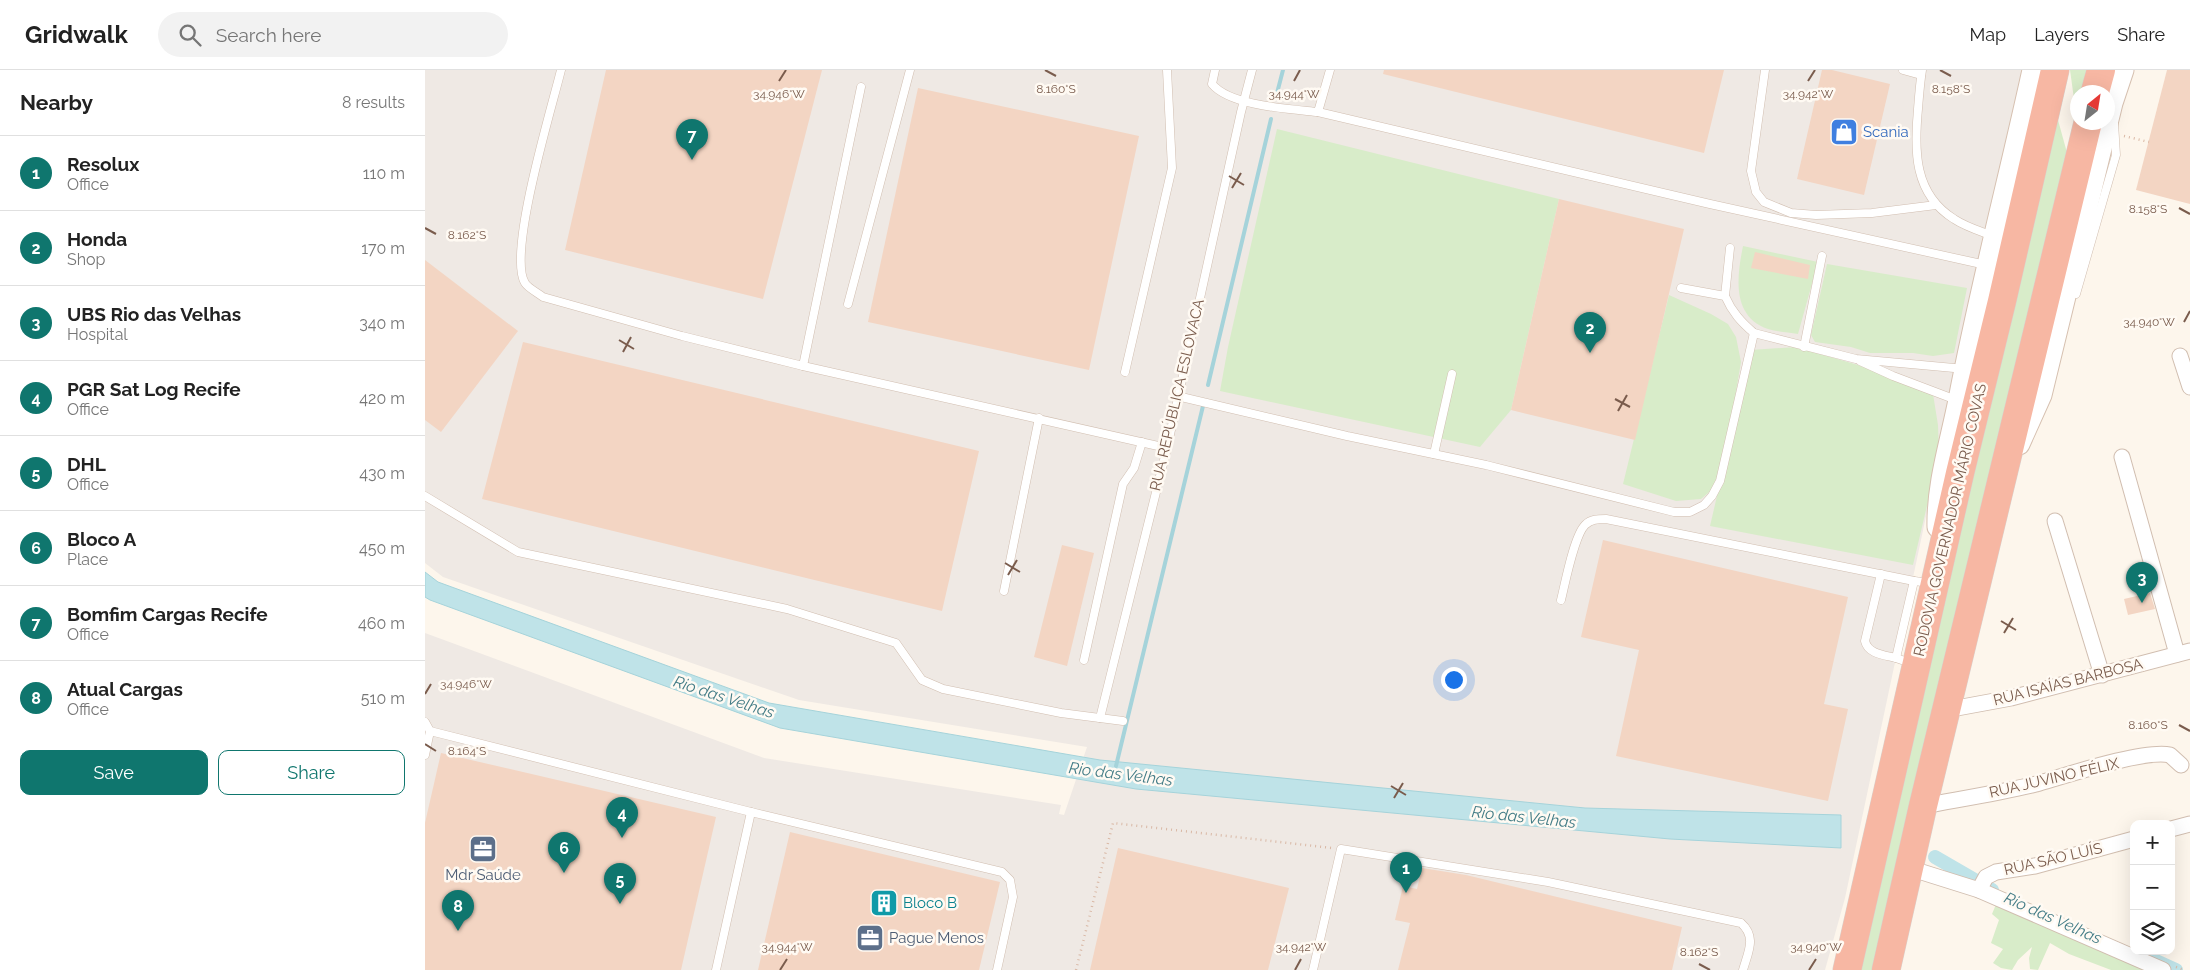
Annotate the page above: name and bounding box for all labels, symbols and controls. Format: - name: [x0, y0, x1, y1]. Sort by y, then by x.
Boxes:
- search box: [158, 12, 508, 57]
- text: Gridwalk: [25, 20, 128, 49]
- icon: search: [176, 21, 204, 49]
- text: Search here: [216, 24, 321, 46]
- text: Map: [1970, 24, 2006, 45]
- text: Layers: [2034, 24, 2089, 45]
- text: Share: [2117, 24, 2165, 45]
- text: 8.160°S: [1036, 82, 1076, 96]
- text: 8.158°S: [1932, 82, 1970, 96]
- north arrow: [2070, 85, 2115, 130]
- text: 34.946°W: [753, 87, 805, 101]
- text: 34.944°W: [1269, 87, 1320, 101]
- text: 34.942°W: [1783, 87, 1834, 101]
- text: Nearby: [20, 90, 93, 115]
- text: 8 results: [342, 93, 405, 112]
- shop icon: Scania: [1829, 117, 1859, 147]
- pin: 7: [676, 119, 708, 160]
- place label: Scania: [1863, 123, 1909, 141]
- text: Resolux: [67, 153, 139, 175]
- text: 1: [32, 164, 40, 183]
- text: 110 m: [363, 164, 405, 183]
- text: Office: [67, 175, 109, 194]
- text: 8.158°S: [2129, 202, 2167, 216]
- text: Honda: [67, 228, 127, 250]
- text: 8.162°S: [448, 228, 486, 242]
- text: 2: [31, 239, 41, 258]
- text: 170 m: [361, 239, 405, 258]
- text: Shop: [67, 250, 105, 269]
- street label: RUA REPÚBLICA ESLOVACA: [1146, 297, 1208, 493]
- text: UBS Rio das Velhas: [67, 303, 241, 325]
- pin: 2: [1574, 312, 1606, 353]
- text: 3: [32, 314, 40, 333]
- text: 340 m: [359, 314, 405, 333]
- text: 34.940°W: [2123, 315, 2175, 329]
- text: Hospital: [67, 325, 128, 344]
- text: PGR Sat Log Recife: [67, 378, 241, 400]
- street label: RODOVIA GOVERNADOR MÁRIO COVAS: [1910, 382, 1990, 658]
- text: 4: [31, 389, 41, 408]
- text: 420 m: [359, 389, 405, 408]
- text: Office: [67, 400, 109, 419]
- text: DHL: [67, 453, 106, 475]
- text: 5: [32, 464, 40, 483]
- text: 430 m: [359, 464, 405, 483]
- text: Office: [67, 475, 109, 494]
- text: Bloco A: [67, 528, 136, 550]
- text: 6: [31, 539, 41, 558]
- text: 450 m: [359, 539, 405, 558]
- text: Place: [67, 550, 108, 569]
- pin: 3: [2126, 562, 2158, 603]
- text: Bomfim Cargas Recife: [67, 603, 268, 625]
- text: 7: [32, 614, 40, 633]
- text: 460 m: [358, 614, 405, 633]
- text: Office: [67, 625, 109, 644]
- street label: RUA ISAÍAS BARBOSA: [1991, 655, 2145, 709]
- your location: [1441, 667, 1467, 693]
- water label: Rio das Velhas: [671, 672, 777, 722]
- text: 34.946°W: [440, 677, 492, 691]
- text: Atual Cargas: [67, 678, 183, 700]
- text: 8: [31, 689, 41, 708]
- text: 510 m: [361, 689, 405, 708]
- text: Office: [67, 700, 109, 719]
- text: 8.160°S: [2128, 718, 2168, 732]
- text: 8.164°S: [448, 744, 486, 758]
- button: Save: [20, 750, 208, 795]
- button: Share: [218, 750, 405, 795]
- street label: RUA JUVINO FÉLIX: [1987, 754, 2121, 802]
- water label: Rio das Velhas: [1068, 758, 1175, 790]
- pin: 4: [606, 797, 638, 838]
- water label: Rio das Velhas: [1471, 802, 1578, 832]
- map controls: [2130, 820, 2175, 955]
- button: +: [2130, 820, 2175, 865]
- pin: 6: [548, 832, 580, 873]
- office icon: Mdr Saúde: [468, 834, 498, 864]
- street label: RUA SÃO LUÍS: [2002, 839, 2104, 879]
- pin: 1: [1390, 852, 1422, 893]
- pin: 5: [604, 863, 636, 904]
- button: −: [2130, 865, 2175, 910]
- place label: Mdr Saúde: [445, 866, 521, 884]
- building icon: Bloco B: [869, 888, 899, 918]
- water label: Rio das Velhas: [2001, 888, 2105, 948]
- pin: 8: [442, 890, 474, 931]
- place label: Bloco B: [903, 894, 957, 912]
- button: layers: [2130, 910, 2175, 955]
- office icon: Pague Menos: [855, 923, 885, 953]
- place label: Pague Menos: [889, 929, 984, 947]
- text: 34.944°W: [762, 940, 813, 954]
- text: 34.942°W: [1276, 940, 1327, 954]
- text: 34.940°W: [1790, 940, 1842, 954]
- text: 8.162°S: [1680, 945, 1718, 959]

